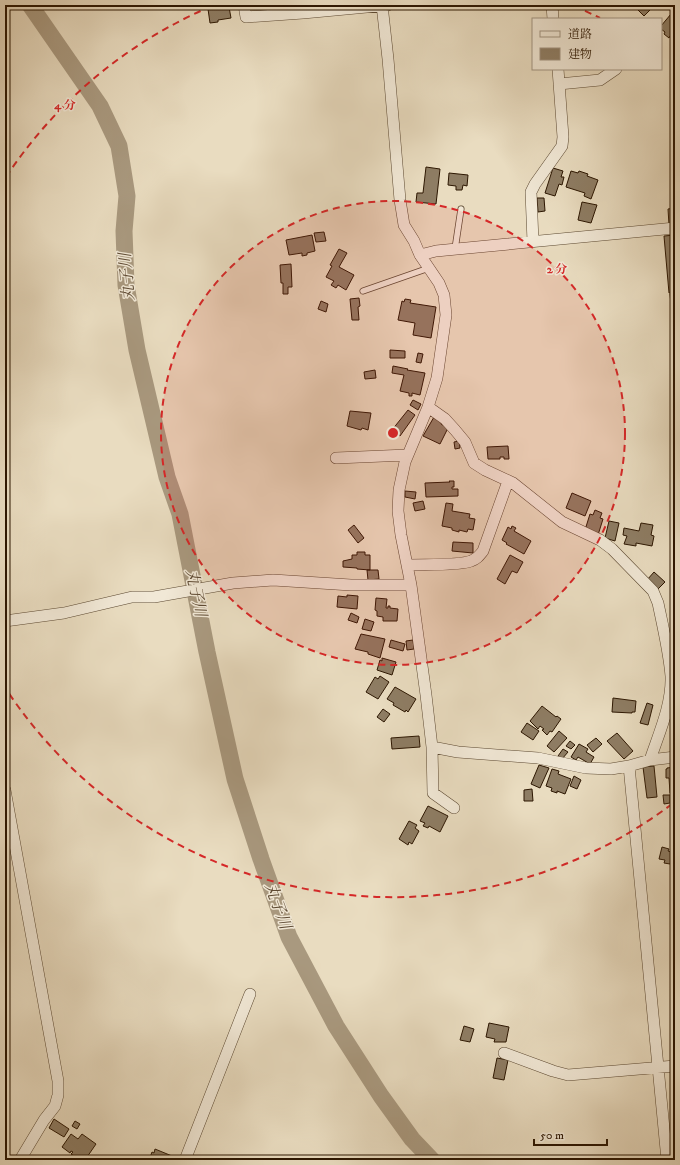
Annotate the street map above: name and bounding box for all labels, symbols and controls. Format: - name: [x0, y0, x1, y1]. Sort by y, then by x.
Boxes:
- legend: [532, 18, 662, 70]
- text: 道路: [568, 27, 592, 42]
- text: 建物: [568, 47, 592, 62]
- text: 4 分: [53, 98, 76, 113]
- water label: 丸子川: [115, 250, 139, 302]
- text: 2 分: [547, 262, 567, 277]
- centre of rings: [386, 426, 400, 440]
- water label: 丸子川: [181, 567, 211, 621]
- water label: 丸子川: [260, 880, 296, 934]
- scale bar: [534, 1121, 607, 1147]
- text: 50 m: [540, 1128, 564, 1143]

